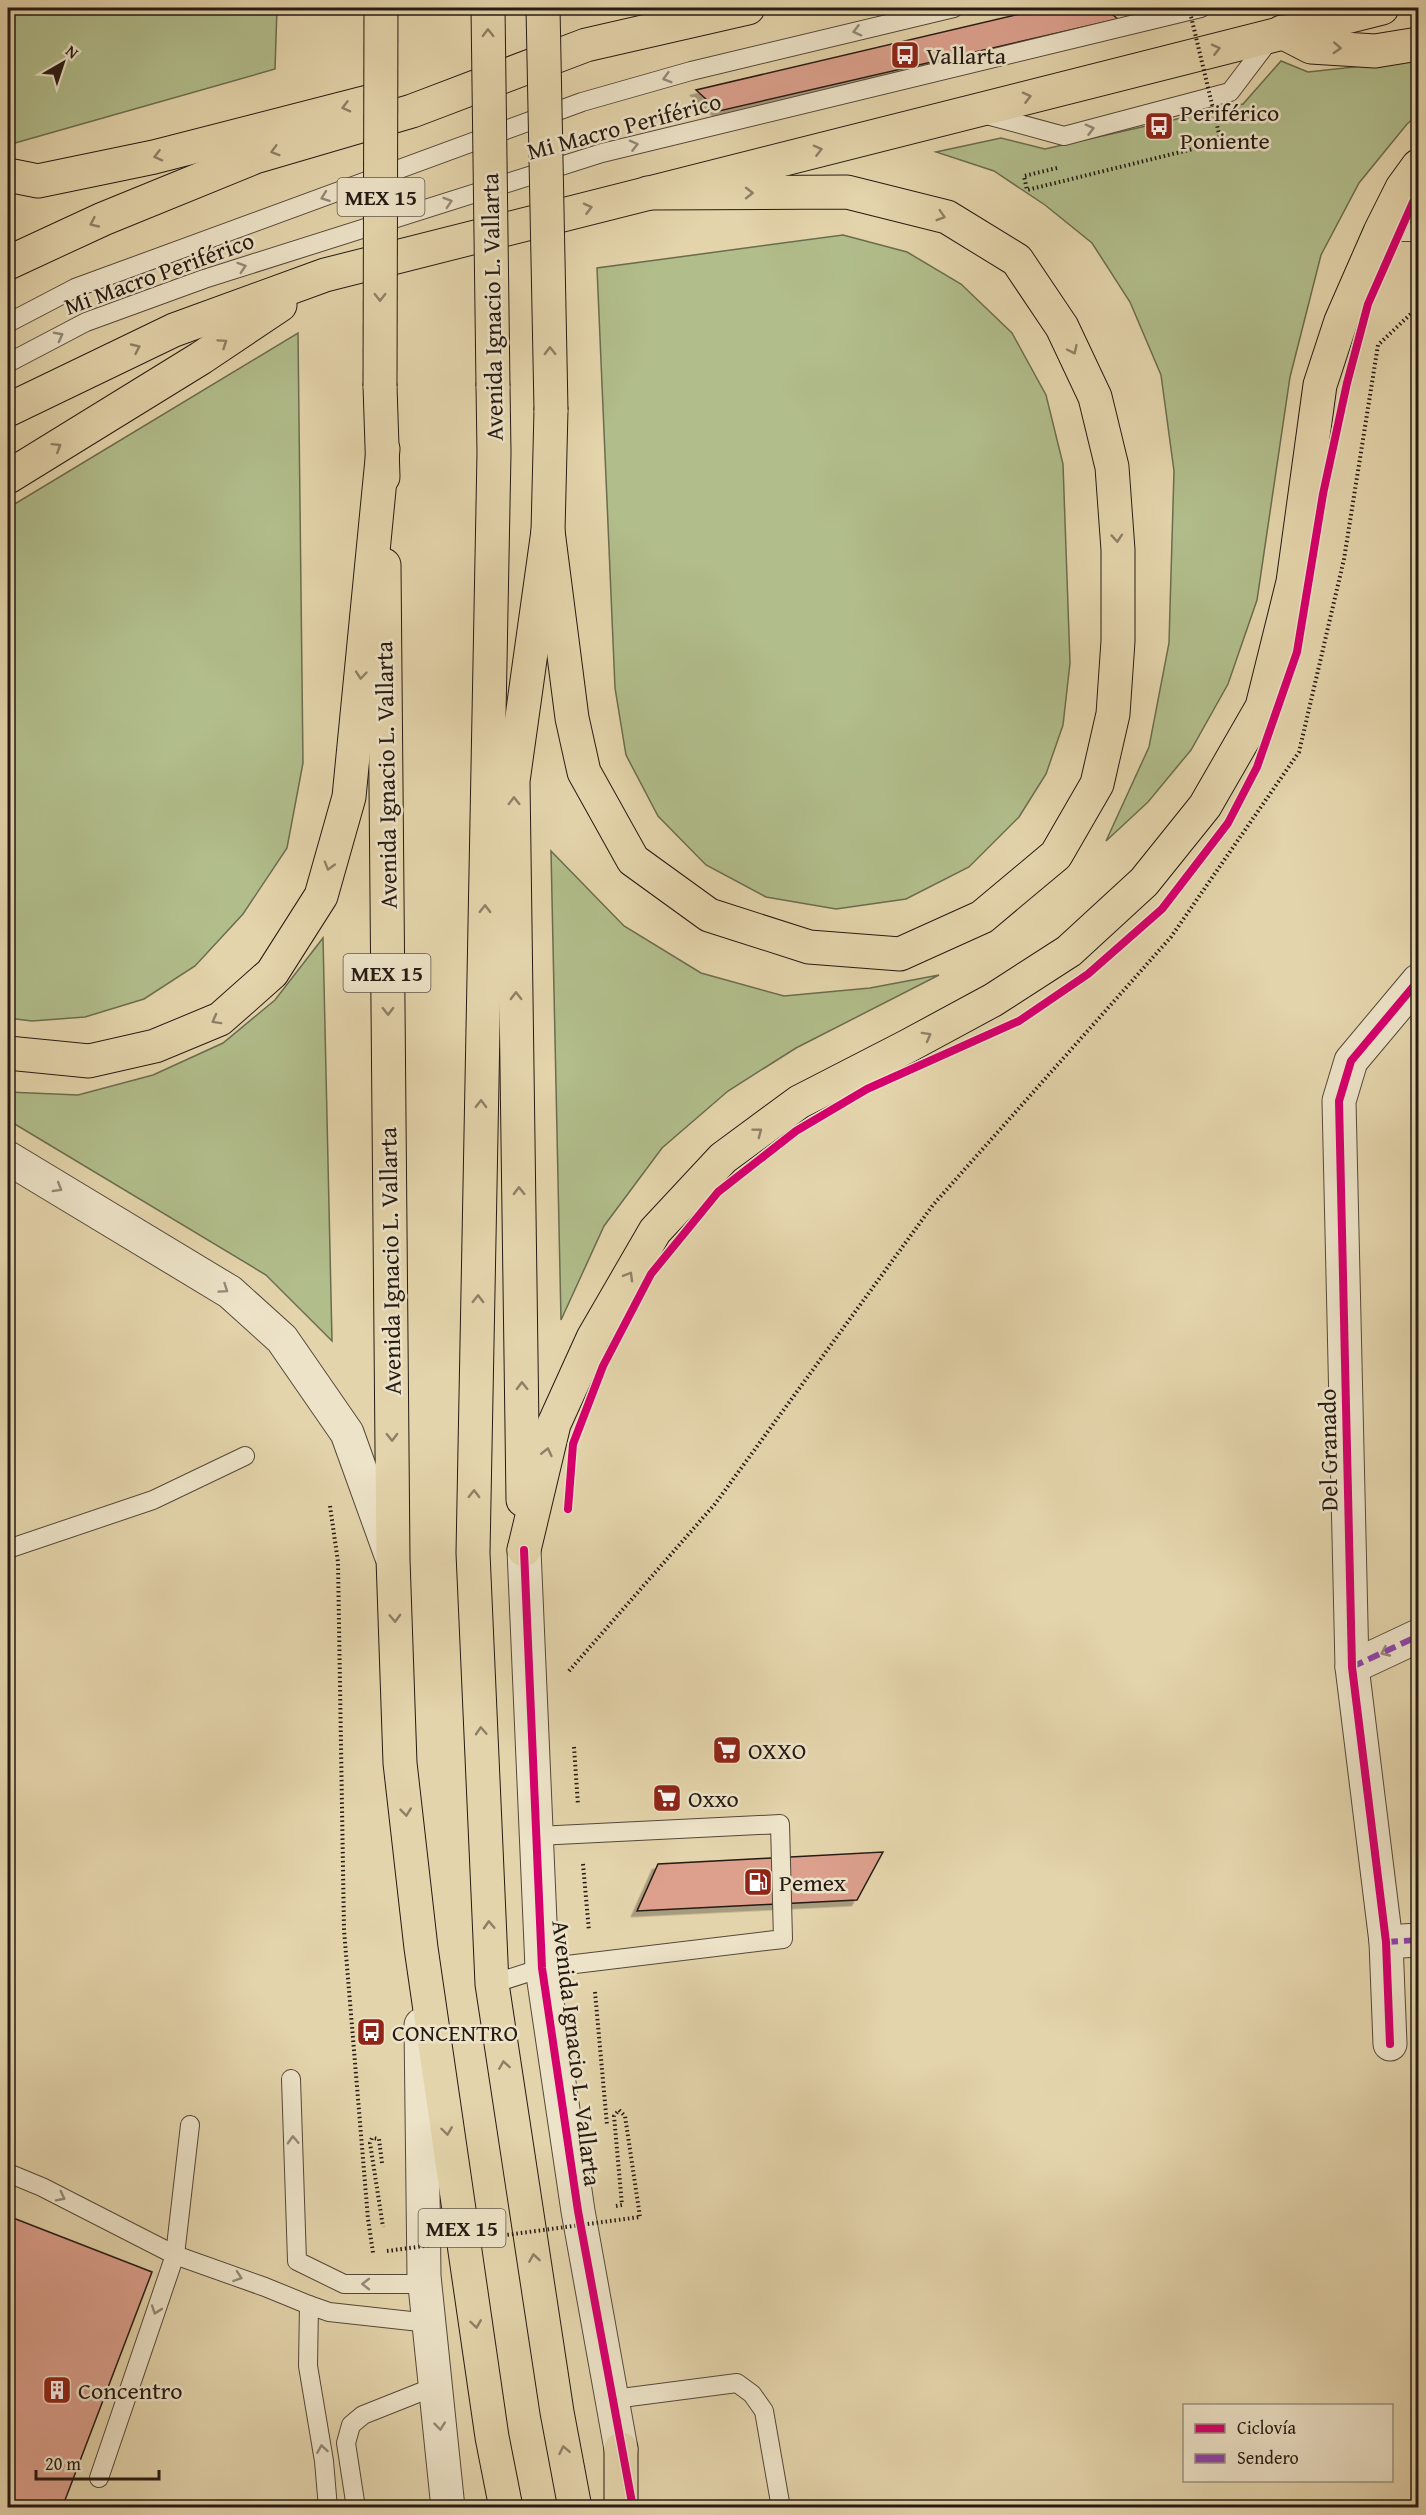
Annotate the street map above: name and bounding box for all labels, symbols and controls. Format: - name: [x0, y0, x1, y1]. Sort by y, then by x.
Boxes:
- one-way arrow: [852, 24, 862, 37]
- one-way arrow: [482, 29, 494, 38]
- north arrow: [33, 33, 93, 93]
- place label: Vallarta: [926, 38, 1007, 73]
- text: N: [61, 39, 84, 64]
- bus stop icon: Vallarta: [889, 39, 921, 71]
- one-way arrow: [1333, 42, 1342, 55]
- one-way arrow: [1210, 44, 1221, 56]
- one-way arrow: [662, 71, 673, 83]
- street label: Mi Macro Periférico: [523, 83, 725, 169]
- one-way arrow: [1021, 92, 1032, 104]
- place label: Periférico Poniente: [1180, 95, 1279, 158]
- one-way arrow: [342, 100, 352, 113]
- bus stop icon: Periférico Poniente: [1143, 110, 1175, 142]
- one-way arrow: [1084, 124, 1095, 136]
- one-way arrow: [629, 140, 639, 153]
- one-way arrow: [270, 144, 280, 157]
- one-way arrow: [812, 145, 823, 157]
- one-way arrow: [153, 149, 163, 162]
- street label: Avenida Ignacio L. Vallarta: [472, 172, 512, 441]
- road number: MEX 15: [338, 178, 424, 216]
- one-way arrow: [744, 187, 753, 199]
- one-way arrow: [320, 189, 330, 202]
- one-way arrow: [442, 197, 453, 209]
- one-way arrow: [583, 203, 593, 216]
- one-way arrow: [935, 209, 946, 221]
- one-way arrow: [89, 216, 100, 228]
- street label: Mi Macro Periférico: [59, 222, 259, 324]
- one-way arrow: [236, 262, 247, 274]
- one-way arrow: [374, 292, 386, 301]
- one-way arrow: [53, 331, 64, 343]
- one-way arrow: [216, 339, 227, 350]
- one-way arrow: [129, 343, 140, 355]
- one-way arrow: [1065, 344, 1077, 355]
- one-way arrow: [544, 347, 556, 356]
- one-way arrow: [51, 442, 61, 454]
- one-way arrow: [1110, 534, 1123, 543]
- street label: Avenida Ignacio L. Vallarta: [366, 640, 406, 909]
- one-way arrow: [355, 670, 368, 679]
- one-way arrow: [508, 797, 520, 806]
- one-way arrow: [324, 861, 336, 871]
- one-way arrow: [479, 905, 491, 914]
- road number: MEX 15: [344, 954, 430, 992]
- one-way arrow: [510, 992, 523, 1001]
- one-way arrow: [382, 1007, 394, 1016]
- one-way arrow: [212, 1013, 222, 1024]
- one-way arrow: [921, 1032, 931, 1043]
- one-way arrow: [475, 1100, 488, 1109]
- street label: Avenida Ignacio L. Vallarta: [370, 1126, 410, 1395]
- one-way arrow: [752, 1128, 763, 1139]
- one-way arrow: [52, 1180, 62, 1192]
- one-way arrow: [513, 1187, 525, 1196]
- one-way arrow: [622, 1272, 633, 1282]
- one-way arrow: [218, 1282, 229, 1293]
- one-way arrow: [471, 1295, 484, 1304]
- one-way arrow: [516, 1382, 528, 1391]
- street label: Del Granado: [1309, 1388, 1347, 1512]
- one-way arrow: [386, 1433, 398, 1442]
- one-way arrow: [540, 1447, 553, 1457]
- one-way arrow: [468, 1490, 480, 1499]
- one-way arrow: [389, 1613, 401, 1622]
- one-way arrow: [1381, 1644, 1392, 1656]
- one-way arrow: [474, 1726, 487, 1735]
- place label: OXXO: [748, 1733, 806, 1768]
- supermarket icon: OXXO: [711, 1734, 743, 1766]
- place label: Oxxo: [688, 1781, 739, 1816]
- supermarket icon: Oxxo: [651, 1782, 683, 1814]
- one-way arrow: [399, 1808, 411, 1817]
- place label: Pemex: [779, 1865, 847, 1900]
- fuel station icon: Pemex: [742, 1866, 774, 1898]
- street label: Avenida Ignacio L. Vallarta: [543, 1918, 611, 2189]
- one-way arrow: [483, 1921, 496, 1930]
- place label: CONCENTRO: [392, 2015, 518, 2050]
- bus stop icon: CONCENTRO: [355, 2016, 387, 2048]
- one-way arrow: [499, 2060, 511, 2069]
- one-way arrow: [441, 2126, 453, 2135]
- one-way arrow: [287, 2136, 299, 2145]
- one-way arrow: [54, 2190, 65, 2201]
- road number: MEX 15: [418, 2209, 506, 2247]
- one-way arrow: [528, 2253, 540, 2262]
- one-way arrow: [232, 2270, 243, 2283]
- one-way arrow: [361, 2278, 370, 2290]
- one-way arrow: [151, 2304, 164, 2315]
- one-way arrow: [469, 2319, 481, 2328]
- place label: Concentro: [78, 2373, 182, 2408]
- building icon: Concentro: [41, 2374, 73, 2406]
- legend: [1183, 2404, 1393, 2482]
- text: Ciclovía: [1237, 2414, 1296, 2441]
- one-way arrow: [433, 2421, 445, 2430]
- scale bar: [36, 2443, 159, 2481]
- text: Sendero: [1237, 2444, 1299, 2471]
- one-way arrow: [316, 2445, 328, 2454]
- one-way arrow: [558, 2445, 571, 2455]
- text: 20 m: [45, 2450, 81, 2477]

